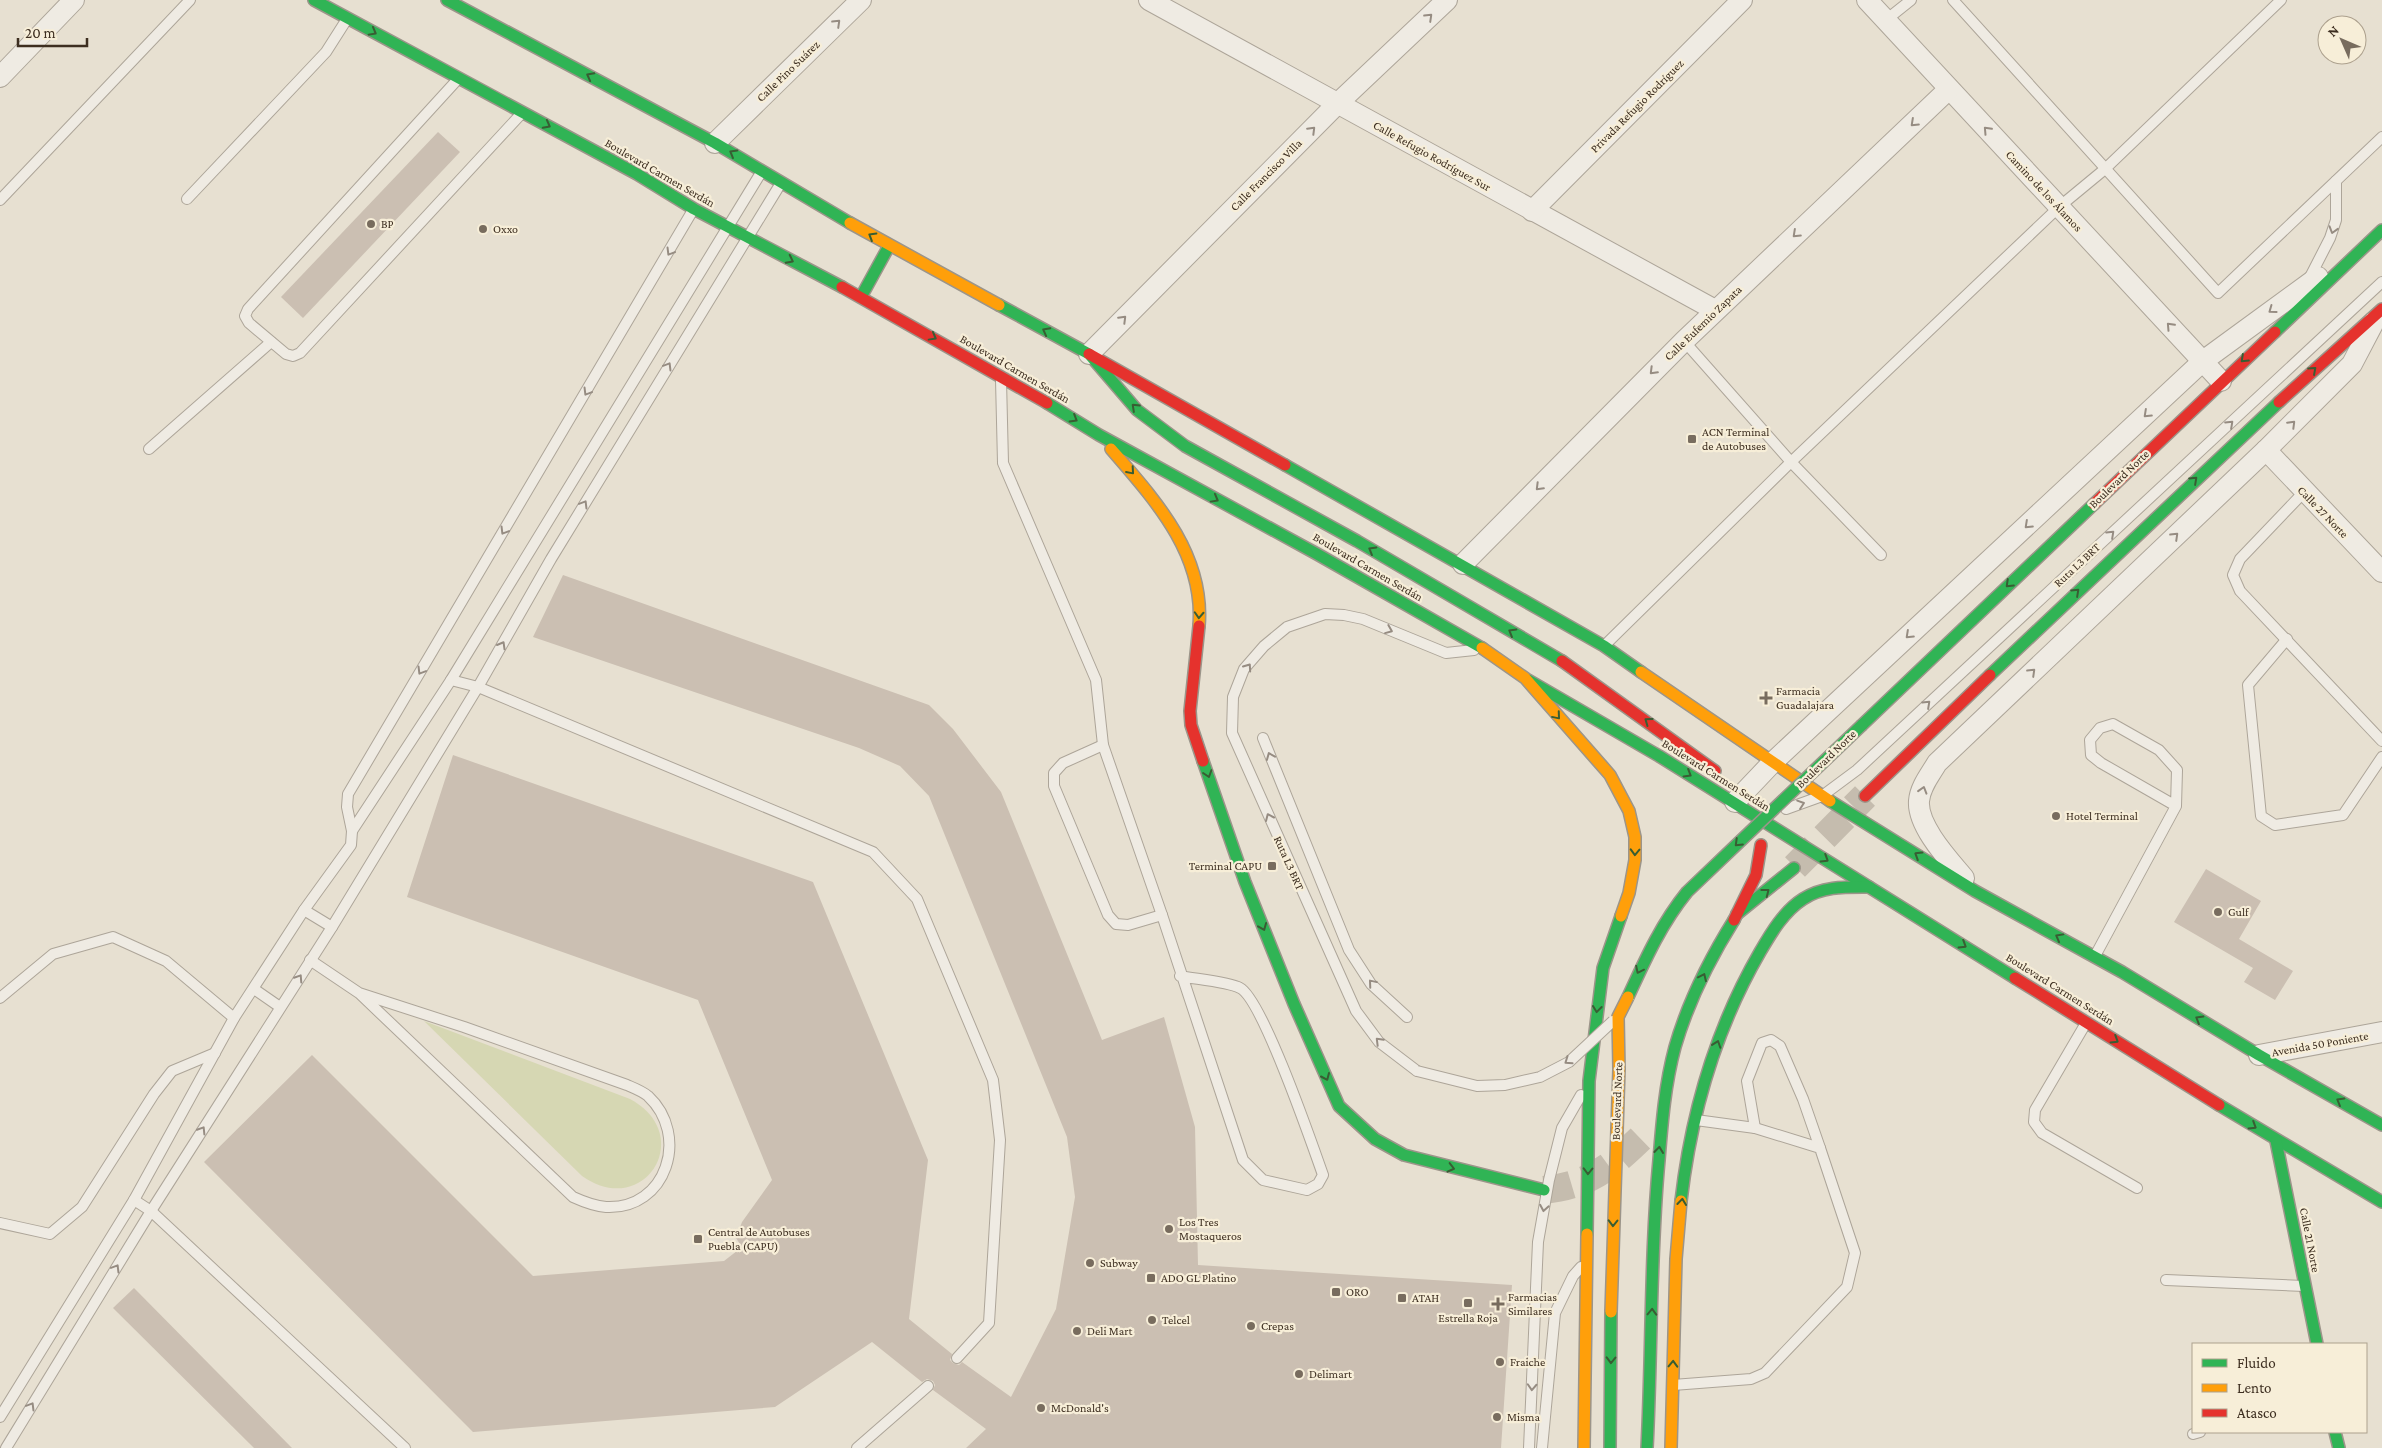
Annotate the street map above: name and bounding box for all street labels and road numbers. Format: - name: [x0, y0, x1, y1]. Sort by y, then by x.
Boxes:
- street label: Calle Pino Suárez: [754, 37, 822, 105]
- street label: Privada Refugio Rodríguez: [1587, 56, 1687, 156]
- street label: Calle Refugio Rodríguez Sur: [1371, 118, 1494, 195]
- street label: Boulevard Carmen Serdán: [603, 136, 718, 210]
- street label: Calle Francisco Villa: [1227, 136, 1305, 214]
- street label: Camino de los Álamos: [2003, 148, 2085, 235]
- street label: Calle Eufemio Zapata: [1661, 282, 1745, 363]
- street label: Boulevard Carmen Serdán: [958, 332, 1073, 406]
- street label: Boulevard Norte: [2086, 447, 2152, 511]
- street label: Calle 27 Norte: [2295, 483, 2351, 541]
- street label: Boulevard Carmen Serdán: [1311, 530, 1426, 604]
- street label: Ruta L3 BRT: [2051, 540, 2103, 590]
- street label: Boulevard Norte: [1793, 727, 1859, 791]
- street label: Boulevard Carmen Serdán: [1659, 736, 1773, 814]
- street label: Ruta L3 BRT: [1271, 834, 1307, 893]
- street label: Boulevard Carmen Serdán: [2003, 950, 2117, 1028]
- street label: Avenida 50 Poniente: [2271, 1029, 2369, 1059]
- street label: Boulevard Norte: [1609, 1062, 1625, 1140]
- street label: Calle 21 Norte: [2297, 1206, 2323, 1274]

